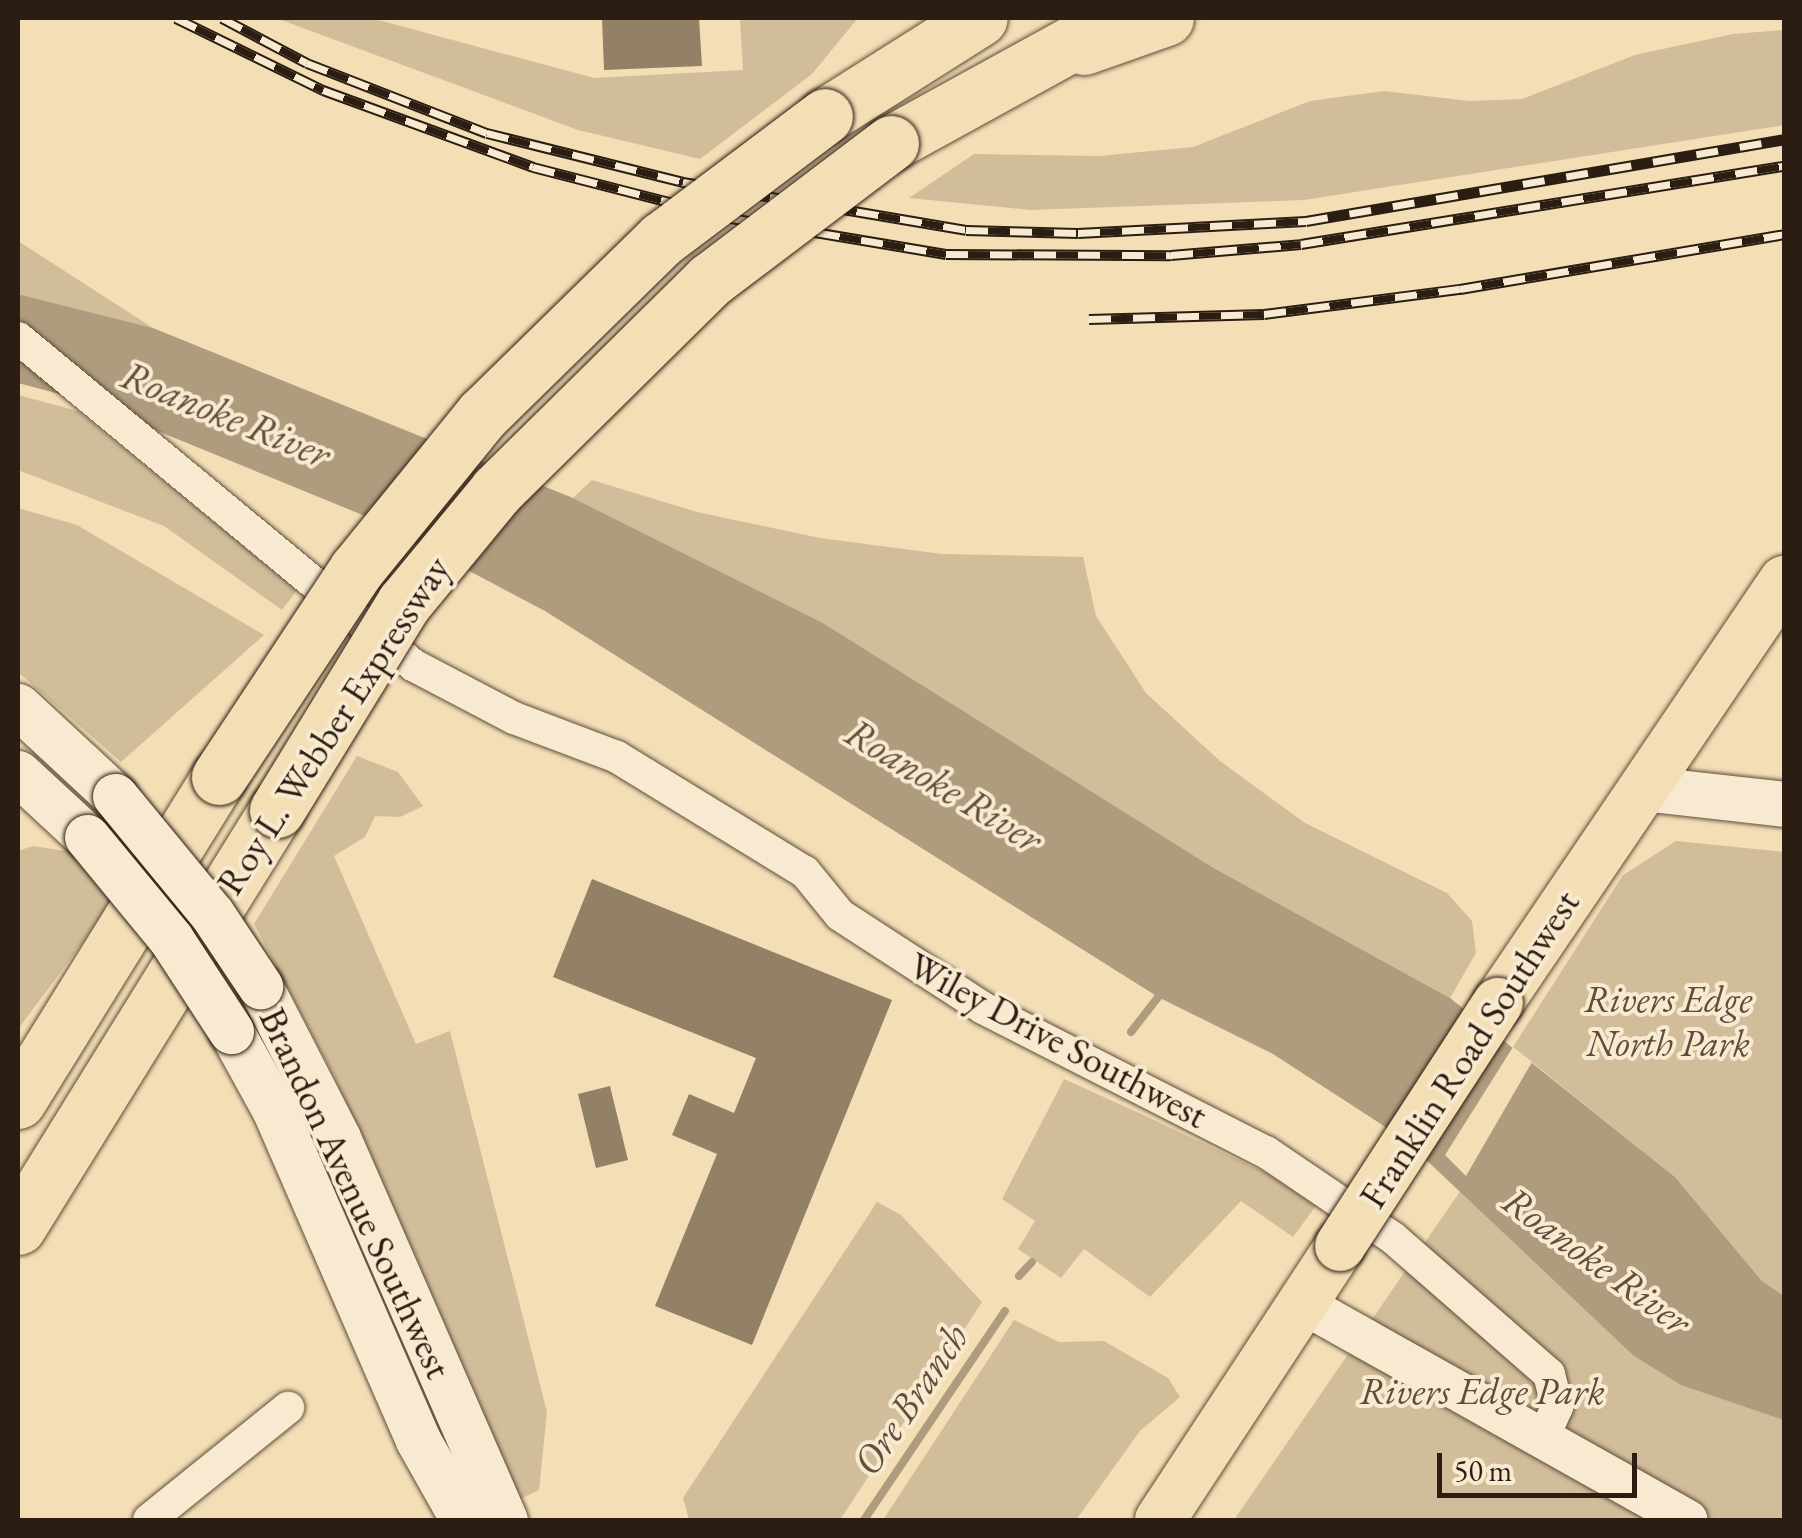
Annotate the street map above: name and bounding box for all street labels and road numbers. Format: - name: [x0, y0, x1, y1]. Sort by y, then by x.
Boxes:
- street label: Roy L. Webber Expressway: [207, 547, 459, 903]
- street label: Franklin Road Southwest: [1349, 882, 1589, 1216]
- street label: Wiley Drive Southwest: [901, 942, 1215, 1138]
- street label: Brandon Avenue Southwest: [250, 1000, 462, 1386]

